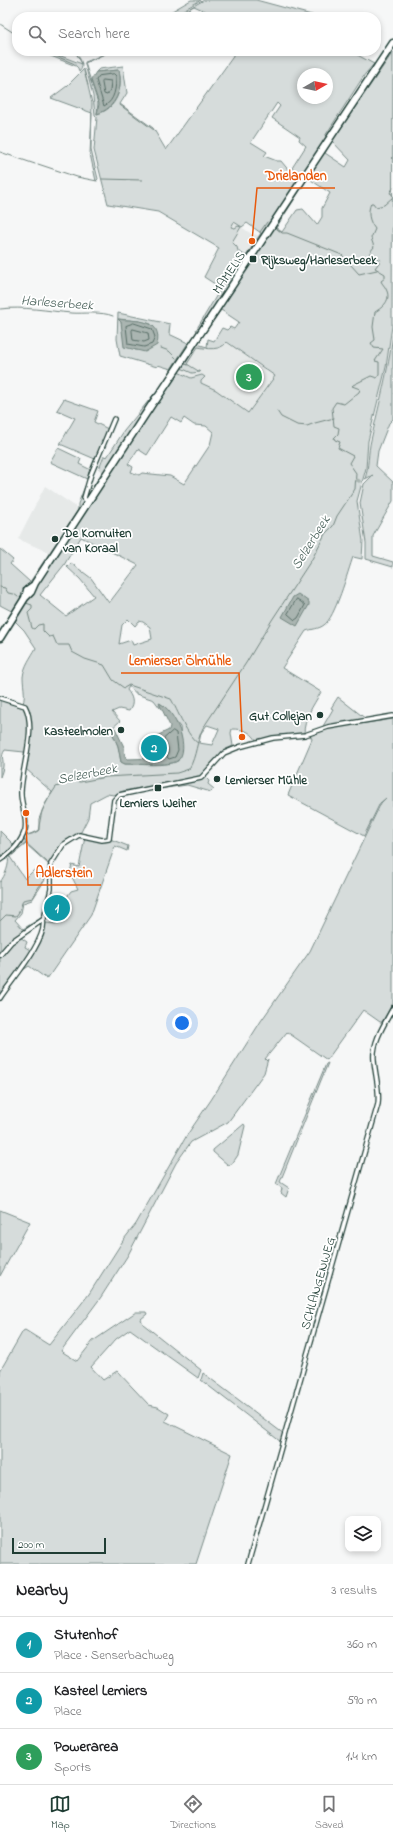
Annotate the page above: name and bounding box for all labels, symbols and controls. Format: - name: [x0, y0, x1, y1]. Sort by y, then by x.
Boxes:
- search box: [12, 12, 381, 56]
- icon: search: [26, 23, 48, 45]
- text: Search here: [58, 23, 130, 45]
- north arrow: [297, 68, 333, 104]
- callout: Drielanden: [257, 162, 335, 188]
- text: Drielanden: [264, 166, 327, 187]
- street label: MAMELIS: [208, 248, 251, 298]
- place label: Rijksweg/Harleserbeek: [260, 251, 377, 272]
- marker: Rijksweg/Harleserbeek: [248, 254, 258, 264]
- water label: Harleserbeek: [20, 290, 95, 317]
- pin: 3: [236, 362, 262, 392]
- water label: Selzerbeek: [286, 511, 337, 574]
- place label: De Kornuiten van Koraal: [62, 524, 132, 558]
- marker: De Kornuiten van Koraal: [50, 534, 60, 544]
- callout: Lemierser Ölmühle: [121, 647, 239, 673]
- text: Lemierser Ölmühle: [129, 651, 232, 672]
- place label: Gut Collejan: [249, 707, 313, 726]
- marker: Gut Collejan: [315, 710, 325, 720]
- place label: Kasteelmolen: [44, 722, 114, 741]
- marker: Kasteelmolen: [116, 725, 126, 735]
- pin: 2: [141, 733, 167, 763]
- water label: Selzerbeek: [56, 758, 120, 791]
- place label: Lemierser Mühle: [225, 771, 308, 790]
- marker: Lemierser Mühle: [212, 774, 222, 784]
- marker: Lemiers Weiher: [153, 783, 163, 793]
- place label: Lemiers Weiher: [119, 794, 197, 813]
- callout: Adlerstein: [28, 859, 101, 885]
- text: Adlerstein: [36, 863, 93, 884]
- pin: 1: [44, 893, 70, 923]
- your location: [172, 1013, 192, 1033]
- street label: SCHLANGENWEG: [296, 1235, 341, 1332]
- map controls: [345, 1516, 381, 1552]
- button: layers: [345, 1516, 381, 1552]
- scale bar: [12, 1536, 106, 1555]
- text: 200 m: [18, 1537, 44, 1553]
- text: Nearby: [16, 1578, 68, 1603]
- text: 3 results: [331, 1581, 377, 1600]
- text: Stutenhof: [54, 1624, 118, 1646]
- text: 1: [27, 1635, 31, 1654]
- text: 360 m: [347, 1635, 377, 1654]
- text: Place · Senserbachweg: [54, 1646, 174, 1665]
- text: Kasteel Lemiers: [54, 1680, 147, 1702]
- text: 2: [26, 1691, 32, 1710]
- text: 590 m: [347, 1691, 377, 1710]
- text: Place: [54, 1702, 82, 1721]
- text: Powerarea: [54, 1736, 118, 1758]
- text: 3: [26, 1747, 32, 1766]
- text: 1.4 km: [346, 1747, 377, 1766]
- text: Sports: [54, 1758, 91, 1777]
- tab: Map: [49, 1793, 71, 1833]
- tab: Directions: [170, 1793, 216, 1833]
- tab: Saved: [315, 1793, 344, 1833]

